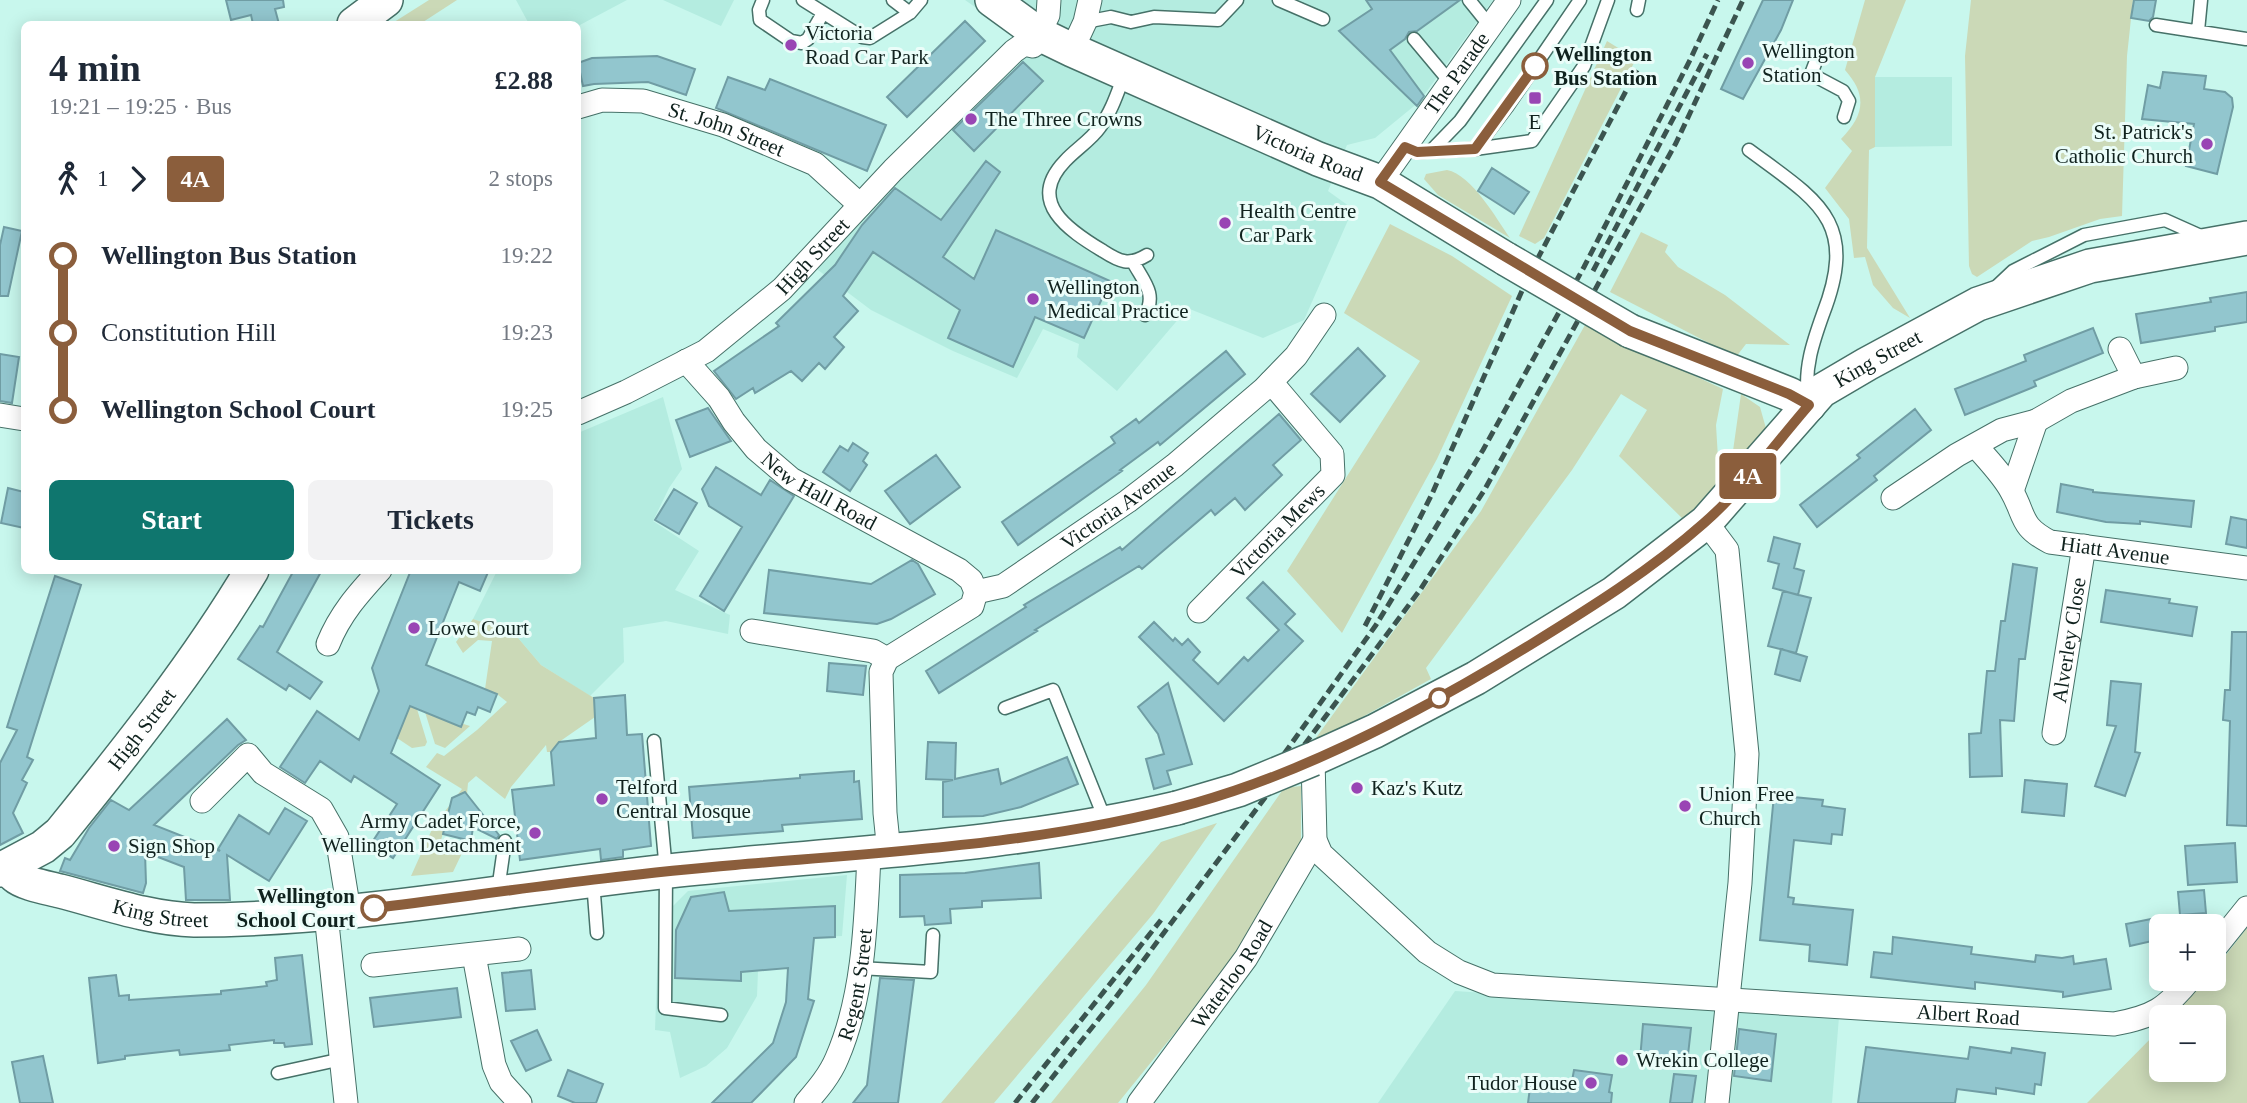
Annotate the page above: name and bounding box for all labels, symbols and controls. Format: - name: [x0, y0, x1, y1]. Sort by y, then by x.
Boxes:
- place label: Victoria Road Car Park: [805, 21, 929, 69]
- street label: The Parade: [1420, 28, 1494, 119]
- marker: Victoria Road Car Park: [783, 37, 799, 53]
- place label: Wellington Station: [1762, 39, 1855, 87]
- place label: Wellington Bus Station: [1554, 42, 1658, 90]
- text: 4 min: [49, 47, 141, 89]
- marker: Wellington Bus Station: [1522, 53, 1548, 79]
- marker: Wellington Station: [1740, 55, 1756, 71]
- text: £2.88: [495, 66, 553, 95]
- marker: E: [1527, 90, 1543, 106]
- text: 19:21 – 19:25 · Bus: [49, 94, 232, 119]
- street label: St. John Street: [665, 97, 788, 162]
- place label: The Three Crowns: [985, 107, 1142, 131]
- place label: E: [1529, 110, 1541, 134]
- marker: The Three Crowns: [963, 111, 979, 127]
- street label: Victoria Road: [1249, 120, 1367, 187]
- place label: St. Patrick's Catholic Church: [2055, 120, 2193, 168]
- marker: St. Patrick's Catholic Church: [2199, 136, 2215, 152]
- icon: walk: [49, 160, 87, 198]
- icon: forward: [119, 160, 157, 198]
- text: 1: [97, 166, 109, 191]
- text: 4A: [181, 166, 210, 192]
- text: 2 stops: [488, 166, 553, 191]
- place label: Health Centre Car Park: [1239, 199, 1356, 247]
- street label: High Street: [771, 213, 854, 300]
- marker: Health Centre Car Park: [1217, 215, 1233, 231]
- text: Wellington Bus Station: [101, 241, 357, 270]
- text: 19:22: [501, 243, 553, 268]
- place label: Wellington Medical Practice: [1047, 275, 1189, 323]
- marker: Wellington Medical Practice: [1025, 291, 1041, 307]
- text: Constitution Hill: [101, 318, 277, 347]
- text: 19:23: [501, 320, 553, 345]
- street label: King Street: [1830, 325, 1926, 393]
- text: Wellington School Court: [101, 395, 375, 424]
- text: 19:25: [501, 397, 553, 422]
- street label: New Hall Road: [756, 447, 881, 535]
- line badge: 4A: [1716, 453, 1780, 499]
- street label: Victoria Avenue: [1056, 457, 1180, 555]
- text: 4A: [1733, 463, 1763, 489]
- street label: Victoria Mews: [1225, 479, 1330, 584]
- button: Start: [49, 480, 294, 560]
- button: Tickets: [308, 480, 553, 560]
- street label: Hiatt Avenue: [2059, 531, 2171, 570]
- street label: Alverley Close: [2047, 576, 2091, 705]
- place label: Lowe Court: [428, 616, 529, 640]
- marker: Lowe Court: [406, 620, 422, 636]
- street label: High Street: [103, 684, 181, 775]
- unlabelled marker: [1429, 688, 1449, 708]
- place label: Telford Central Mosque: [616, 775, 751, 823]
- place label: Kaz's Kutz: [1371, 776, 1463, 800]
- marker: Kaz's Kutz: [1349, 780, 1365, 796]
- place label: Union Free Church: [1699, 782, 1794, 830]
- marker: Telford Central Mosque: [594, 791, 610, 807]
- marker: Union Free Church: [1677, 798, 1693, 814]
- place label: Army Cadet Force, Wellington Detachment: [322, 809, 521, 857]
- marker: Army Cadet Force, Wellington Detachment: [527, 825, 543, 841]
- place label: Sign Shop: [128, 834, 215, 858]
- marker: Sign Shop: [106, 838, 122, 854]
- place label: Wellington School Court: [237, 884, 355, 932]
- street label: King Street: [110, 894, 208, 932]
- marker: Wellington School Court: [361, 895, 387, 921]
- map controls: [2149, 914, 2226, 1082]
- button: +: [2149, 914, 2226, 991]
- street label: Waterloo Road: [1186, 915, 1278, 1033]
- street label: Regent Street: [833, 927, 877, 1044]
- street label: Albert Road: [1916, 1000, 2021, 1030]
- button: −: [2149, 1005, 2226, 1082]
- place label: Wrekin College: [1636, 1048, 1769, 1072]
- marker: Wrekin College: [1614, 1052, 1630, 1068]
- place label: Tudor House: [1468, 1071, 1577, 1095]
- marker: Tudor House: [1583, 1075, 1599, 1091]

